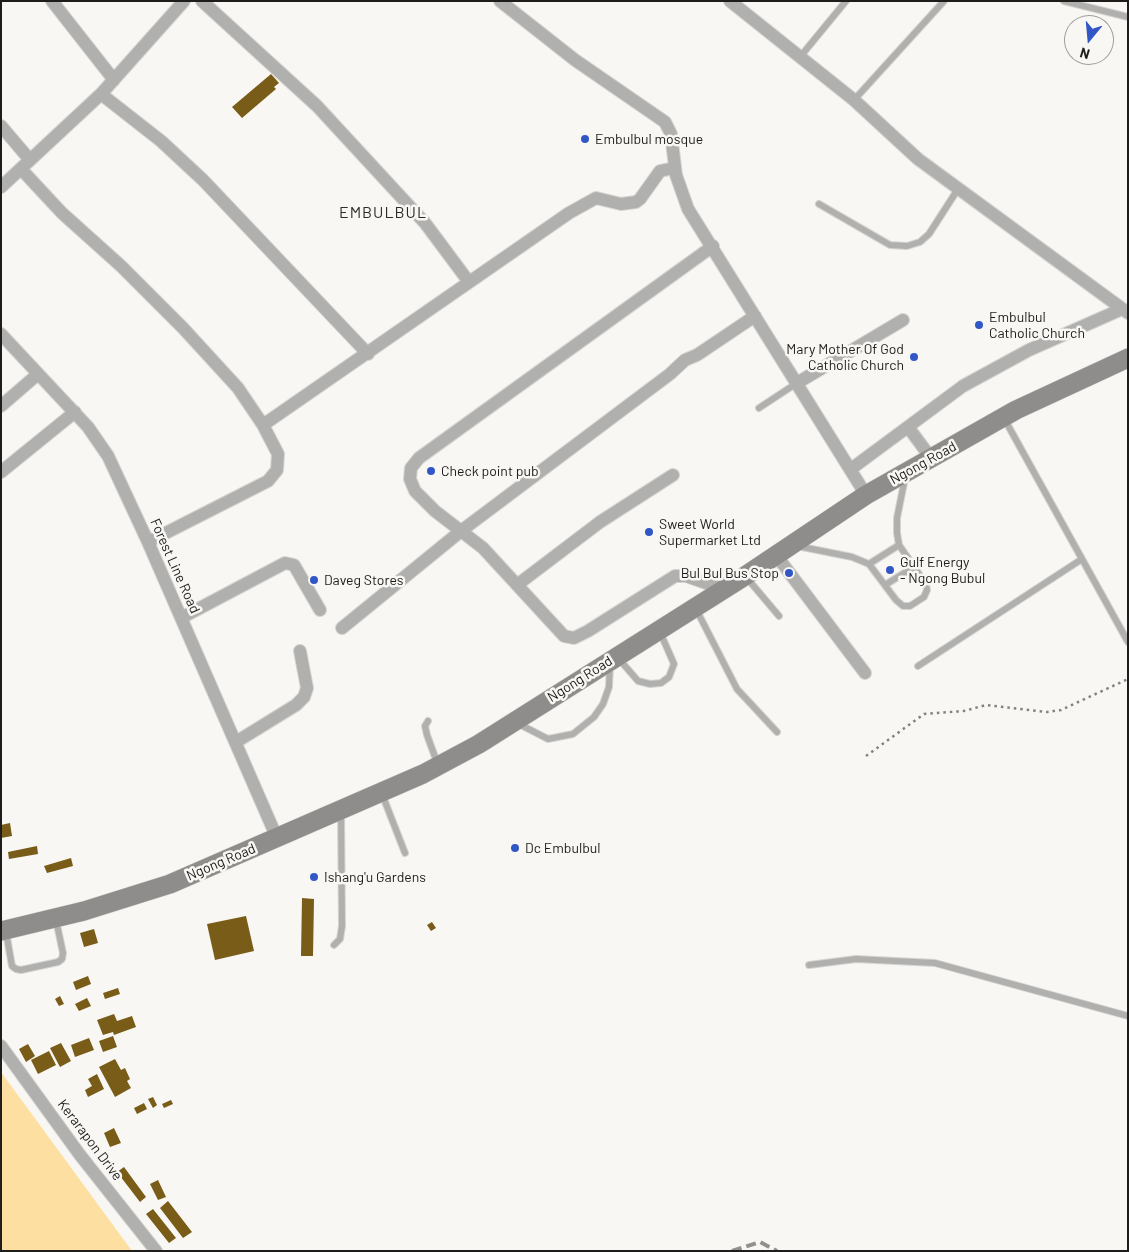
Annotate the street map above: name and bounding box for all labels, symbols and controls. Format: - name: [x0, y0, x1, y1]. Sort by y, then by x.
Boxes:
- north arrow: [1064, 15, 1114, 65]
- text: N: [1078, 44, 1092, 63]
- place label: Embulbul mosque: [595, 131, 703, 147]
- marker: Embulbul mosque: [579, 133, 591, 145]
- district label: EMBULBUL: [338, 203, 428, 223]
- place label: Embulbul Catholic Church: [989, 309, 1085, 342]
- marker: Embulbul Catholic Church: [973, 319, 985, 331]
- place label: Mary Mother Of God Catholic Church: [786, 341, 904, 374]
- marker: Mary Mother Of God Catholic Church: [908, 351, 920, 363]
- street label: Ngong Road: [887, 438, 959, 488]
- place label: Check point pub: [441, 463, 539, 479]
- marker: Check point pub: [425, 465, 437, 477]
- street label: Forest Line Road: [147, 516, 203, 616]
- place label: Sweet World Supermarket Ltd: [659, 516, 761, 548]
- marker: Sweet World Supermarket Ltd: [643, 526, 655, 538]
- place label: Gulf Energy - Ngong Bubul: [900, 554, 985, 586]
- marker: Gulf Energy - Ngong Bubul: [884, 564, 896, 576]
- place label: Bul Bul Bus Stop: [681, 565, 779, 581]
- marker: Bul Bul Bus Stop: [783, 567, 795, 579]
- place label: Daveg Stores: [324, 572, 404, 588]
- marker: Daveg Stores: [308, 574, 320, 586]
- street label: Ngong Road: [544, 652, 616, 706]
- street label: Ngong Road: [184, 840, 258, 884]
- place label: Dc Embulbul: [525, 840, 601, 856]
- marker: Dc Embulbul: [509, 842, 521, 854]
- place label: Ishang'u Gardens: [324, 869, 426, 885]
- marker: Ishang'u Gardens: [308, 871, 320, 883]
- street label: Kerarapon Drive: [54, 1096, 126, 1184]

